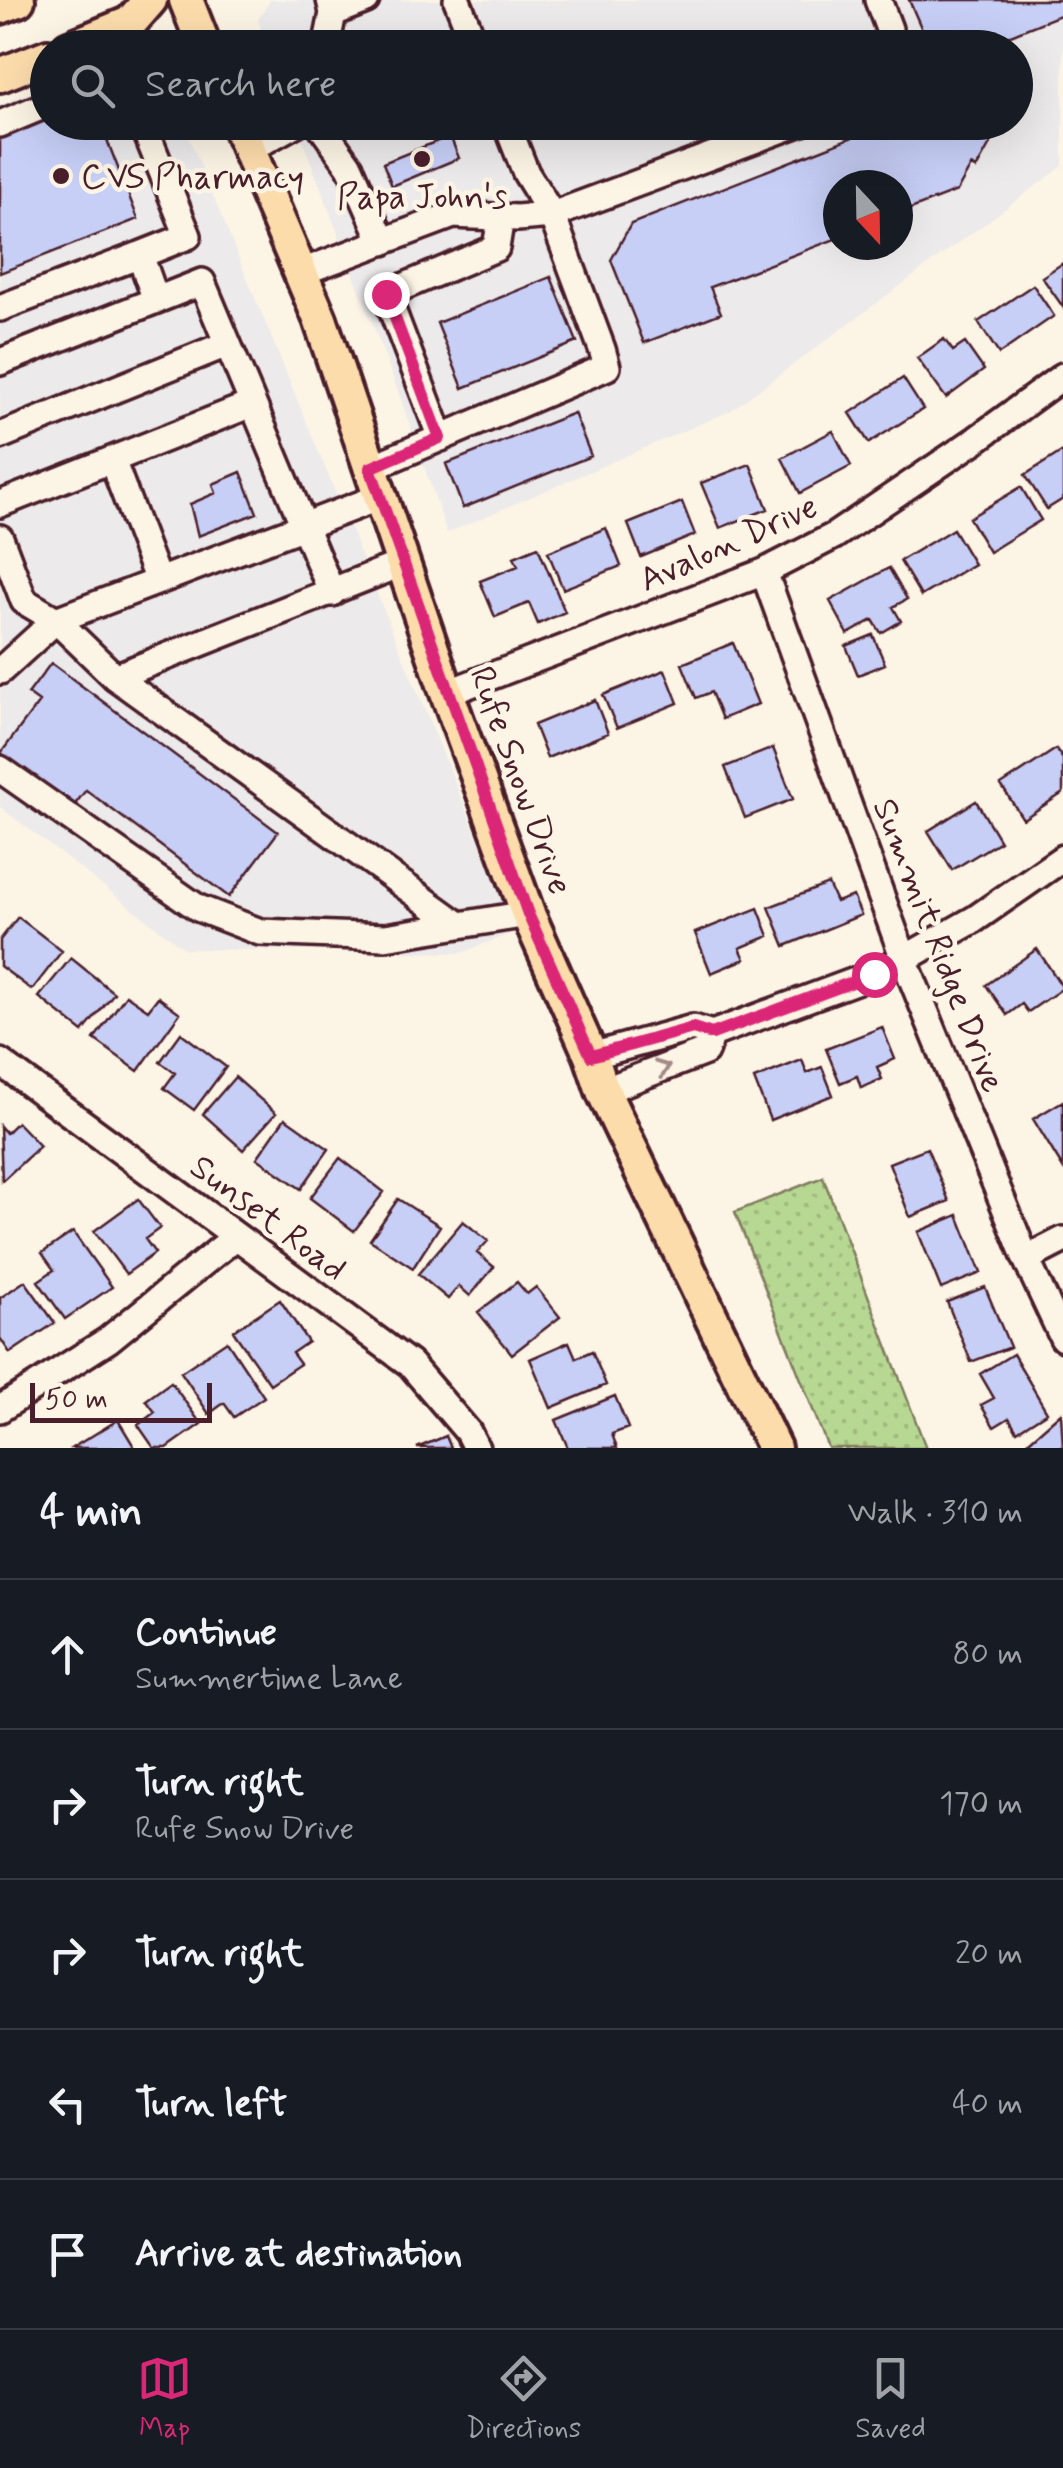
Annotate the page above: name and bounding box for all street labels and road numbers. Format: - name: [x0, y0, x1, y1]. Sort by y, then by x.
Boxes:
- street label: Avalon Drive: [632, 484, 825, 604]
- street label: Rufe Snow Drive: [458, 660, 583, 901]
- street label: Summit Ridge Drive: [861, 792, 1015, 1099]
- street label: Sunset Road: [180, 1145, 355, 1293]

